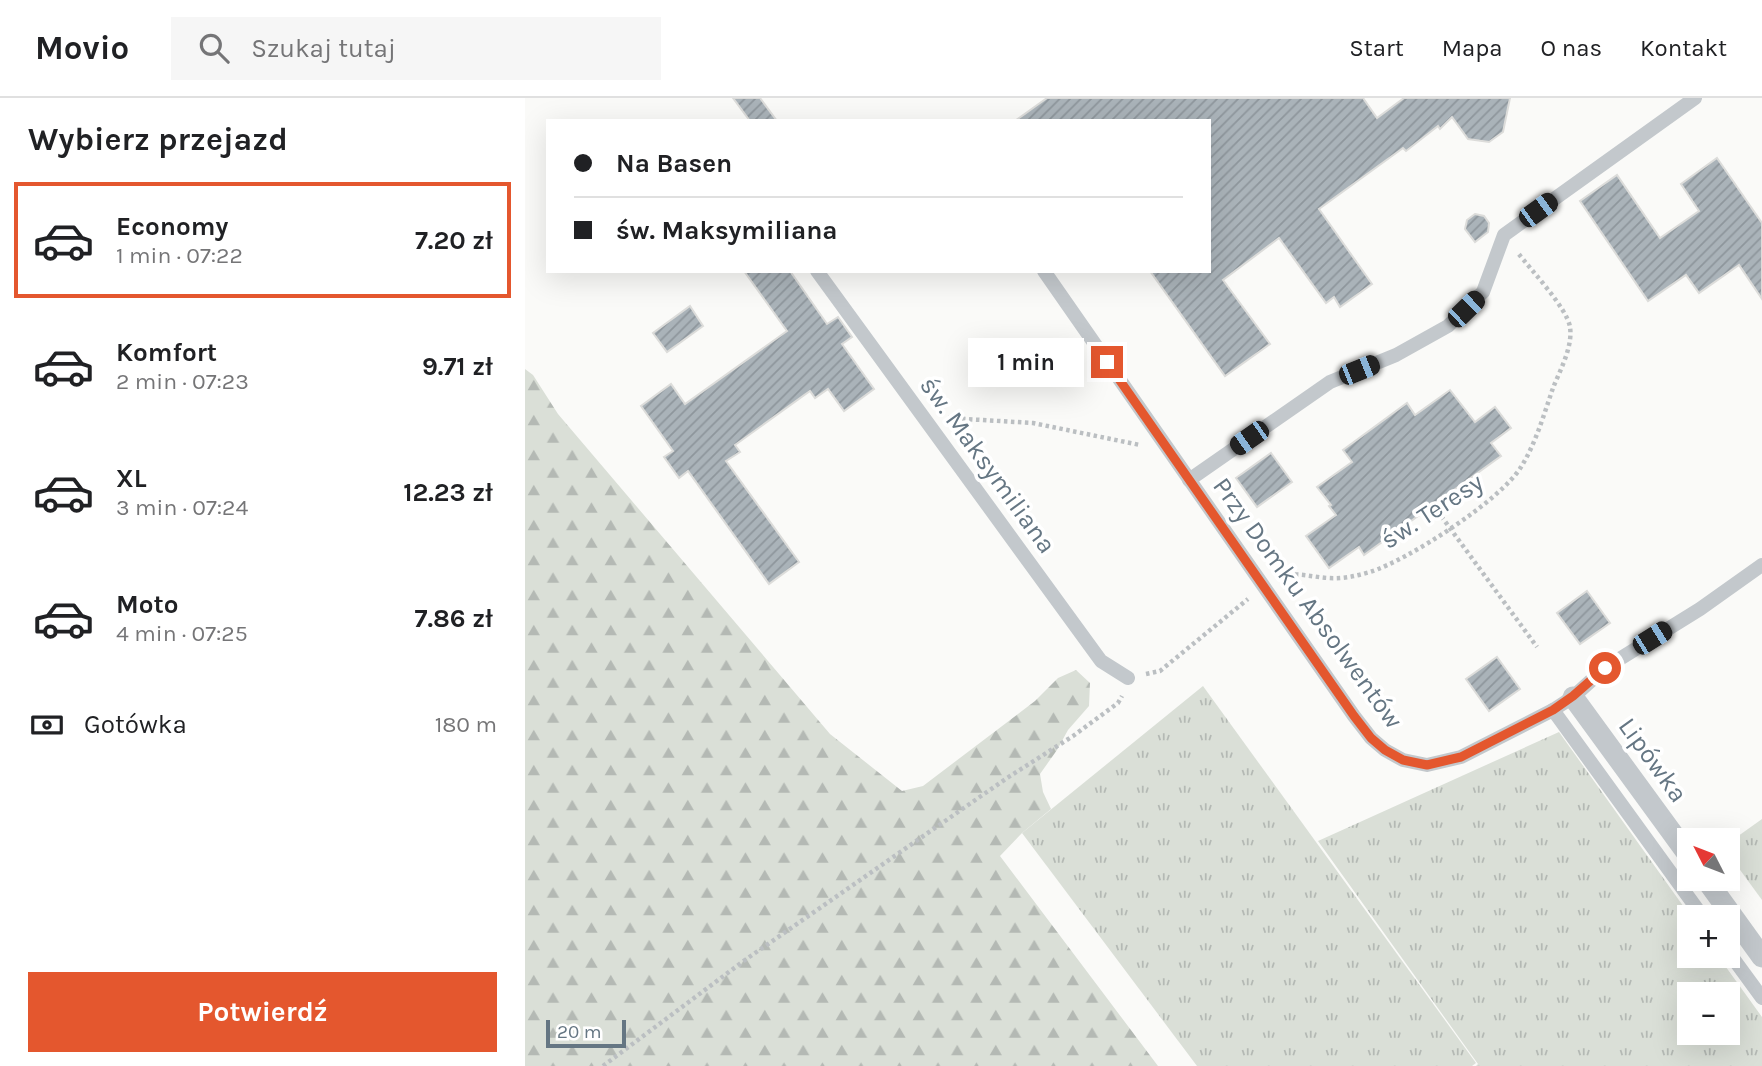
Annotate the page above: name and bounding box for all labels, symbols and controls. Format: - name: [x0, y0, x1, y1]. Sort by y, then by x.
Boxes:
- search box: [171, 17, 661, 80]
- text: Movio: [35, 29, 129, 67]
- icon: search: [195, 29, 233, 67]
- text: Szukaj tutaj: [251, 33, 396, 64]
- text: Start: [1349, 34, 1404, 62]
- text: Mapa: [1442, 34, 1503, 62]
- text: O nas: [1541, 34, 1602, 62]
- text: Kontakt: [1640, 34, 1727, 62]
- text: Wybierz przejazd: [28, 121, 288, 158]
- text: Na Basen: [616, 148, 732, 179]
- car: [1515, 189, 1562, 231]
- icon: car: [32, 209, 95, 272]
- text: Economy: [116, 211, 228, 242]
- text: św. Maksymiliana: [616, 215, 838, 246]
- text: 7.20 zł: [415, 225, 493, 256]
- text: 1 min · 07:22: [116, 242, 243, 269]
- car: [1444, 287, 1489, 331]
- icon: car: [32, 335, 95, 398]
- text: Komfort: [116, 337, 217, 368]
- callout: 1 min: [967, 338, 1083, 386]
- route end: [1091, 346, 1123, 378]
- text: 1 min: [997, 349, 1055, 376]
- text: 9.71 zł: [422, 351, 493, 382]
- car: [1336, 352, 1383, 388]
- text: 2 min · 07:23: [116, 368, 249, 395]
- street label: św. Maksymiliana: [913, 371, 1063, 559]
- car: [1226, 417, 1273, 459]
- icon: car: [32, 461, 95, 524]
- text: XL: [116, 463, 147, 494]
- street label: św. Teresy: [1375, 466, 1489, 556]
- street label: Przy Domku Absolwentów: [1206, 471, 1410, 735]
- text: 12.23 zł: [403, 477, 493, 508]
- text: 3 min · 07:24: [116, 494, 248, 521]
- icon: car: [32, 587, 95, 650]
- text: Moto: [116, 589, 178, 620]
- text: 7.86 zł: [415, 603, 493, 634]
- car: [1629, 618, 1676, 658]
- text: 4 min · 07:25: [116, 620, 248, 647]
- route start: [1589, 652, 1621, 684]
- icon: cash: [28, 706, 66, 744]
- text: Gotówka: [84, 709, 187, 740]
- text: 180 m: [435, 711, 497, 738]
- street label: Lipówka: [1612, 712, 1694, 808]
- north arrow: [1677, 828, 1739, 891]
- map controls: [1677, 828, 1740, 1045]
- button: +: [1677, 905, 1740, 968]
- button: Potwierdź: [28, 972, 497, 1052]
- button: −: [1677, 982, 1740, 1045]
- scale bar: [546, 1017, 627, 1049]
- text: 20 m: [557, 1021, 602, 1043]

